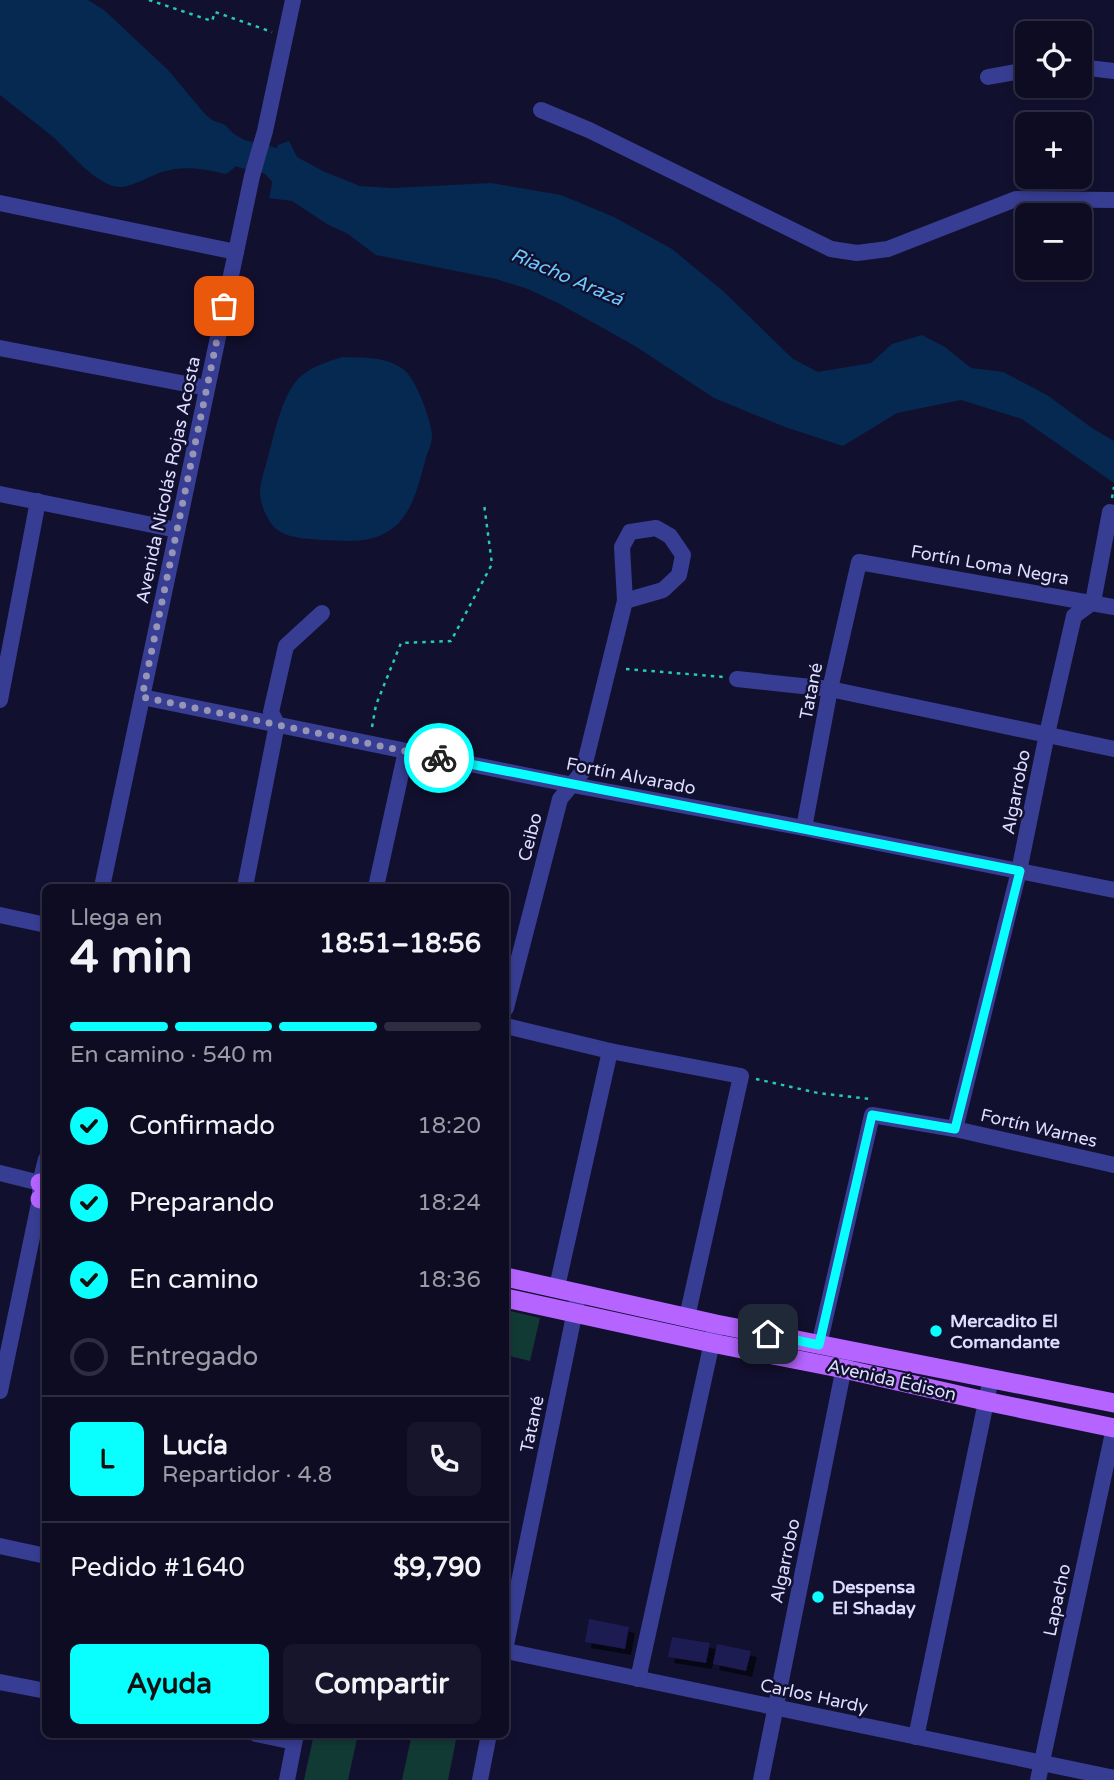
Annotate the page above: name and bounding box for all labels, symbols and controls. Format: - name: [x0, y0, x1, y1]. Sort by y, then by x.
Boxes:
- map controls: [1015, 21, 1092, 280]
- button: locate: [1015, 21, 1092, 98]
- button: +: [1015, 112, 1092, 189]
- button: −: [1015, 203, 1092, 280]
- water label: Riacho Arazá: [508, 244, 627, 311]
- pin: [194, 276, 254, 336]
- icon: bag: [205, 287, 243, 325]
- street label: Avenida Nicolás Rojas Acosta: [131, 354, 205, 606]
- street label: Fortín Loma Negra: [909, 540, 1071, 590]
- street label: Tatané: [795, 661, 827, 721]
- courier: [404, 723, 474, 793]
- icon: bike: [420, 739, 458, 777]
- street label: Algarrobo: [997, 748, 1035, 836]
- street label: Fortín Alvarado: [564, 753, 698, 799]
- street label: Ceibo: [513, 810, 547, 864]
- text: Llega en: [70, 904, 162, 932]
- text: 18:51–18:56: [319, 928, 481, 959]
- text: 4 min: [70, 930, 193, 985]
- text: En camino · 540 m: [70, 1041, 273, 1069]
- street label: Fortín Warnes: [978, 1104, 1100, 1152]
- icon: check: [70, 1107, 108, 1145]
- text: Confirmado: [129, 1110, 275, 1141]
- text: 18:20: [417, 1112, 481, 1140]
- icon: check: [70, 1184, 108, 1222]
- text: Preparando: [129, 1187, 274, 1218]
- text: 18:24: [417, 1189, 481, 1217]
- icon: check: [70, 1261, 108, 1299]
- text: En camino: [129, 1264, 258, 1295]
- text: 18:36: [417, 1266, 481, 1294]
- pin: [738, 1304, 798, 1364]
- place label: Mercadito El Comandante: [950, 1310, 1060, 1353]
- icon: home: [749, 1315, 787, 1353]
- marker: Mercadito El Comandante: [928, 1323, 944, 1339]
- text: Entregado: [129, 1341, 258, 1372]
- street label: Avenida Édison: [825, 1354, 959, 1406]
- street label: Tatané: [515, 1394, 549, 1454]
- button: phone: [407, 1422, 481, 1496]
- text: Lucía: [162, 1430, 228, 1461]
- text: L: [100, 1444, 114, 1475]
- text: Repartidor · 4.8: [162, 1461, 332, 1489]
- street label: Algarrobo: [765, 1517, 805, 1605]
- text: Pedido #1640: [70, 1552, 245, 1583]
- text: $9,790: [393, 1552, 481, 1583]
- street label: Lapacho: [1039, 1562, 1075, 1638]
- place label: Despensa El Shaday: [832, 1576, 916, 1619]
- marker: Despensa El Shaday: [810, 1589, 826, 1605]
- button: Ayuda: [70, 1644, 269, 1724]
- button: Compartir: [283, 1644, 481, 1724]
- street label: Carlos Hardy: [758, 1674, 870, 1718]

